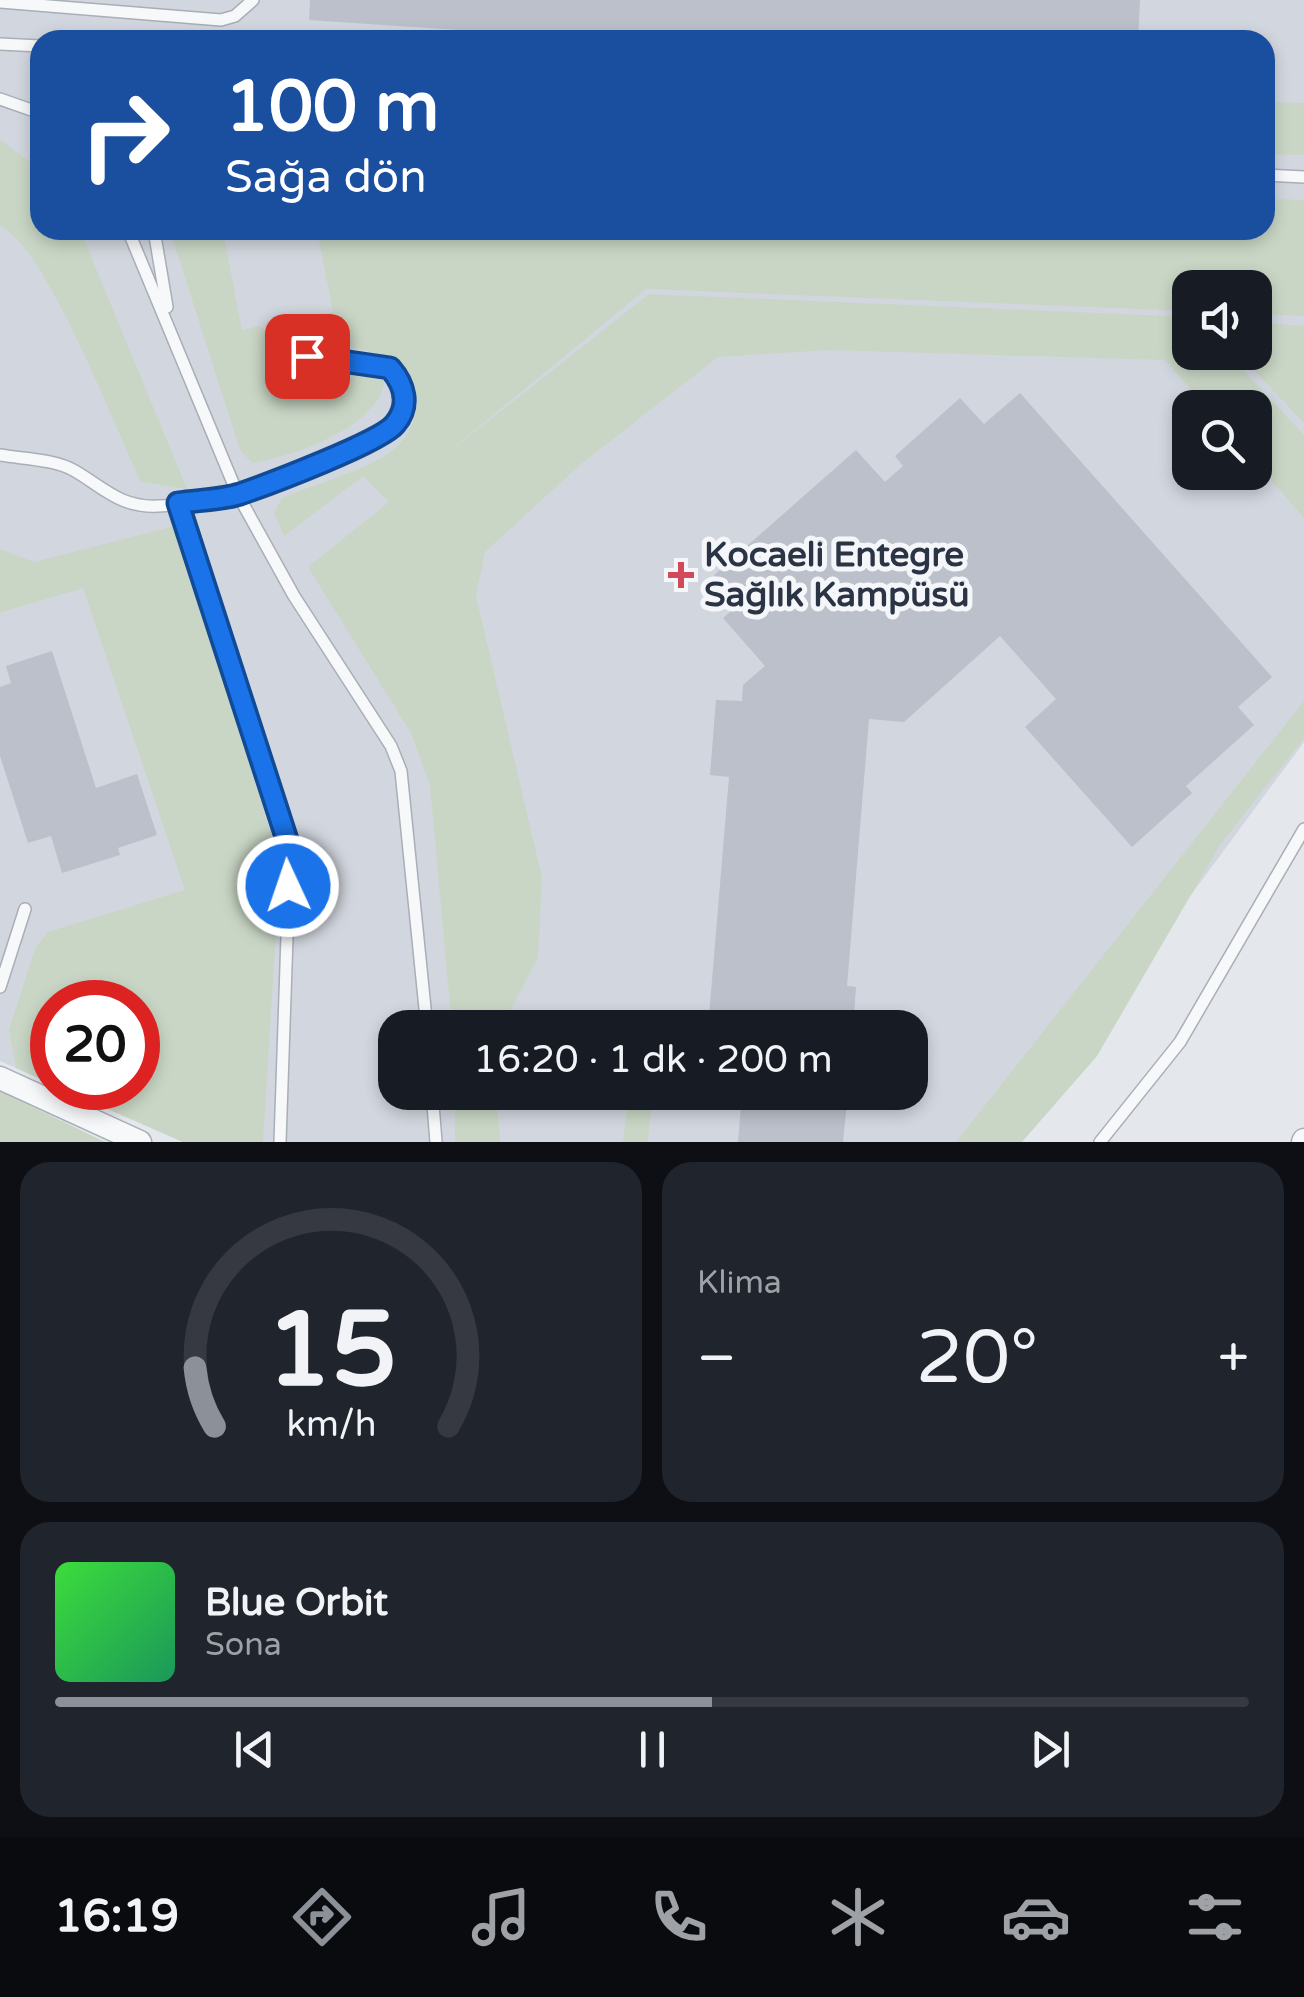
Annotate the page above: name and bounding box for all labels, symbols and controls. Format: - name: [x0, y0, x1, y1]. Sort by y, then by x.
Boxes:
- text: 100 m: [225, 66, 439, 150]
- icon: right: [60, 70, 190, 200]
- text: Sağa dön: [225, 151, 427, 205]
- map controls: [1172, 270, 1272, 490]
- button: sound: [1172, 270, 1272, 370]
- pin: [265, 314, 350, 399]
- icon: arrive: [280, 329, 335, 384]
- button: search: [1172, 390, 1272, 490]
- place label: Kocaeli Entegre Sağlık Kampüsü: [704, 534, 970, 616]
- marker: Kocaeli Entegre Sağlık Kampüsü: [668, 562, 694, 588]
- position arrow: [236, 834, 340, 938]
- speed limit sign: 20: [30, 980, 160, 1110]
- text: 16:20 · 1 dk · 200 m: [473, 1037, 833, 1083]
- text: Klima: [697, 1264, 782, 1302]
- text: 15: [266, 1289, 396, 1414]
- text: 20°: [916, 1313, 1038, 1403]
- text: −: [697, 1326, 736, 1392]
- text: +: [1218, 1326, 1249, 1392]
- text: km/h: [286, 1403, 376, 1446]
- text: Blue Orbit: [205, 1580, 388, 1626]
- text: Sona: [205, 1626, 282, 1664]
- icon: previous: [227, 1722, 282, 1777]
- icon: pause: [625, 1722, 680, 1777]
- icon: next: [1023, 1722, 1078, 1777]
- icon: directions: [287, 1882, 357, 1952]
- icon: music: [466, 1882, 536, 1952]
- icon: phone: [644, 1882, 714, 1952]
- icon: climate: [823, 1882, 893, 1952]
- icon: car: [1001, 1882, 1071, 1952]
- icon: filters: [1180, 1882, 1250, 1952]
- text: 16:19: [54, 1890, 179, 1944]

